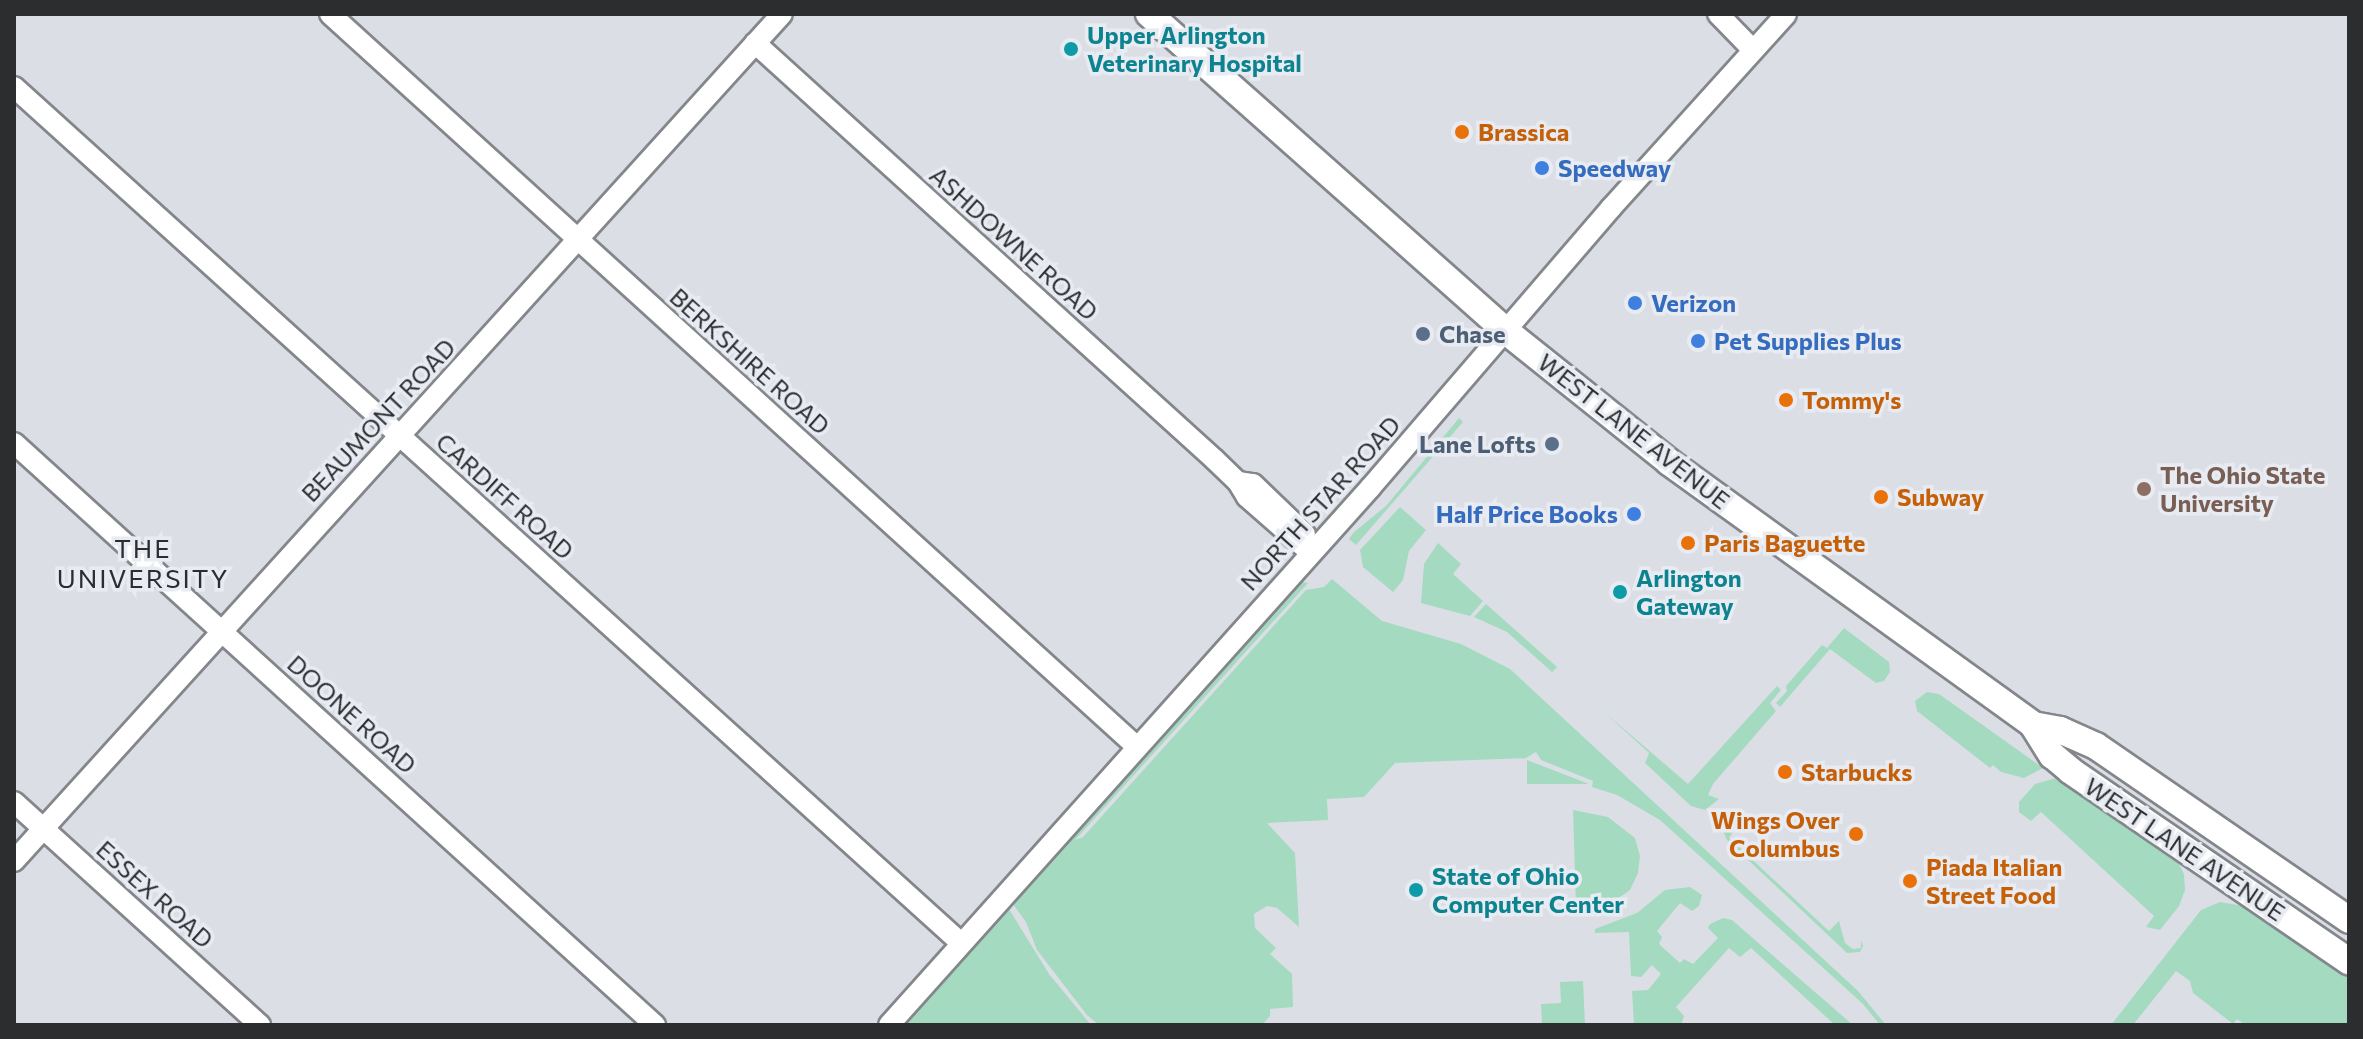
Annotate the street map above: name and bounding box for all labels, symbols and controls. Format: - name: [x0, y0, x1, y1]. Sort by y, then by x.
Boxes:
- place label: Upper Arlington Veterinary Hospital: [1087, 21, 1302, 77]
- marker: Upper Arlington Veterinary Hospital: [1062, 40, 1080, 58]
- place label: Brassica: [1478, 118, 1569, 146]
- marker: Brassica: [1453, 123, 1471, 141]
- place label: Speedway: [1558, 154, 1671, 182]
- marker: Speedway: [1533, 159, 1551, 177]
- street label: ASHDOWNE ROAD: [924, 160, 1104, 326]
- street label: BERKSHIRE ROAD: [664, 282, 836, 440]
- place label: Verizon: [1651, 289, 1736, 317]
- marker: Verizon: [1626, 294, 1644, 312]
- place label: Chase: [1439, 320, 1506, 348]
- marker: Chase: [1414, 325, 1432, 343]
- place label: Pet Supplies Plus: [1714, 327, 1902, 355]
- marker: Pet Supplies Plus: [1689, 332, 1707, 350]
- street label: BEAUMONT ROAD: [295, 333, 461, 507]
- street label: WEST LANE AVENUE: [1532, 347, 1736, 515]
- place label: Tommy's: [1802, 386, 1901, 414]
- marker: Tommy's: [1777, 391, 1795, 409]
- street label: NORTH STAR ROAD: [1234, 410, 1406, 596]
- street label: CARDIFF ROAD: [431, 427, 579, 565]
- place label: Lane Lofts: [1419, 430, 1536, 458]
- marker: Lane Lofts: [1543, 435, 1561, 453]
- place label: The Ohio State University: [2160, 461, 2325, 517]
- marker: The Ohio State University: [2135, 480, 2153, 498]
- place label: Subway: [1897, 483, 1984, 511]
- marker: Subway: [1872, 488, 1890, 506]
- place label: Half Price Books: [1436, 500, 1618, 528]
- marker: Half Price Books: [1625, 505, 1643, 523]
- place label: Paris Baguette: [1704, 529, 1865, 557]
- district label: THE UNIVERSITY: [57, 532, 229, 594]
- marker: Paris Baguette: [1679, 534, 1697, 552]
- place label: Arlington Gateway: [1636, 564, 1742, 620]
- marker: Arlington Gateway: [1611, 583, 1629, 601]
- street label: DOONE ROAD: [282, 649, 422, 779]
- place label: Starbucks: [1801, 758, 1912, 786]
- marker: Starbucks: [1776, 763, 1794, 781]
- street label: WEST LANE AVENUE: [2079, 771, 2291, 927]
- place label: Wings Over Columbus: [1711, 806, 1840, 862]
- marker: Wings Over Columbus: [1847, 825, 1865, 843]
- street label: ESSEX ROAD: [91, 834, 219, 954]
- place label: Piada Italian Street Food: [1926, 853, 2062, 909]
- place label: State of Ohio Computer Center: [1432, 862, 1624, 918]
- marker: Piada Italian Street Food: [1901, 872, 1919, 890]
- marker: State of Ohio Computer Center: [1407, 881, 1425, 899]

